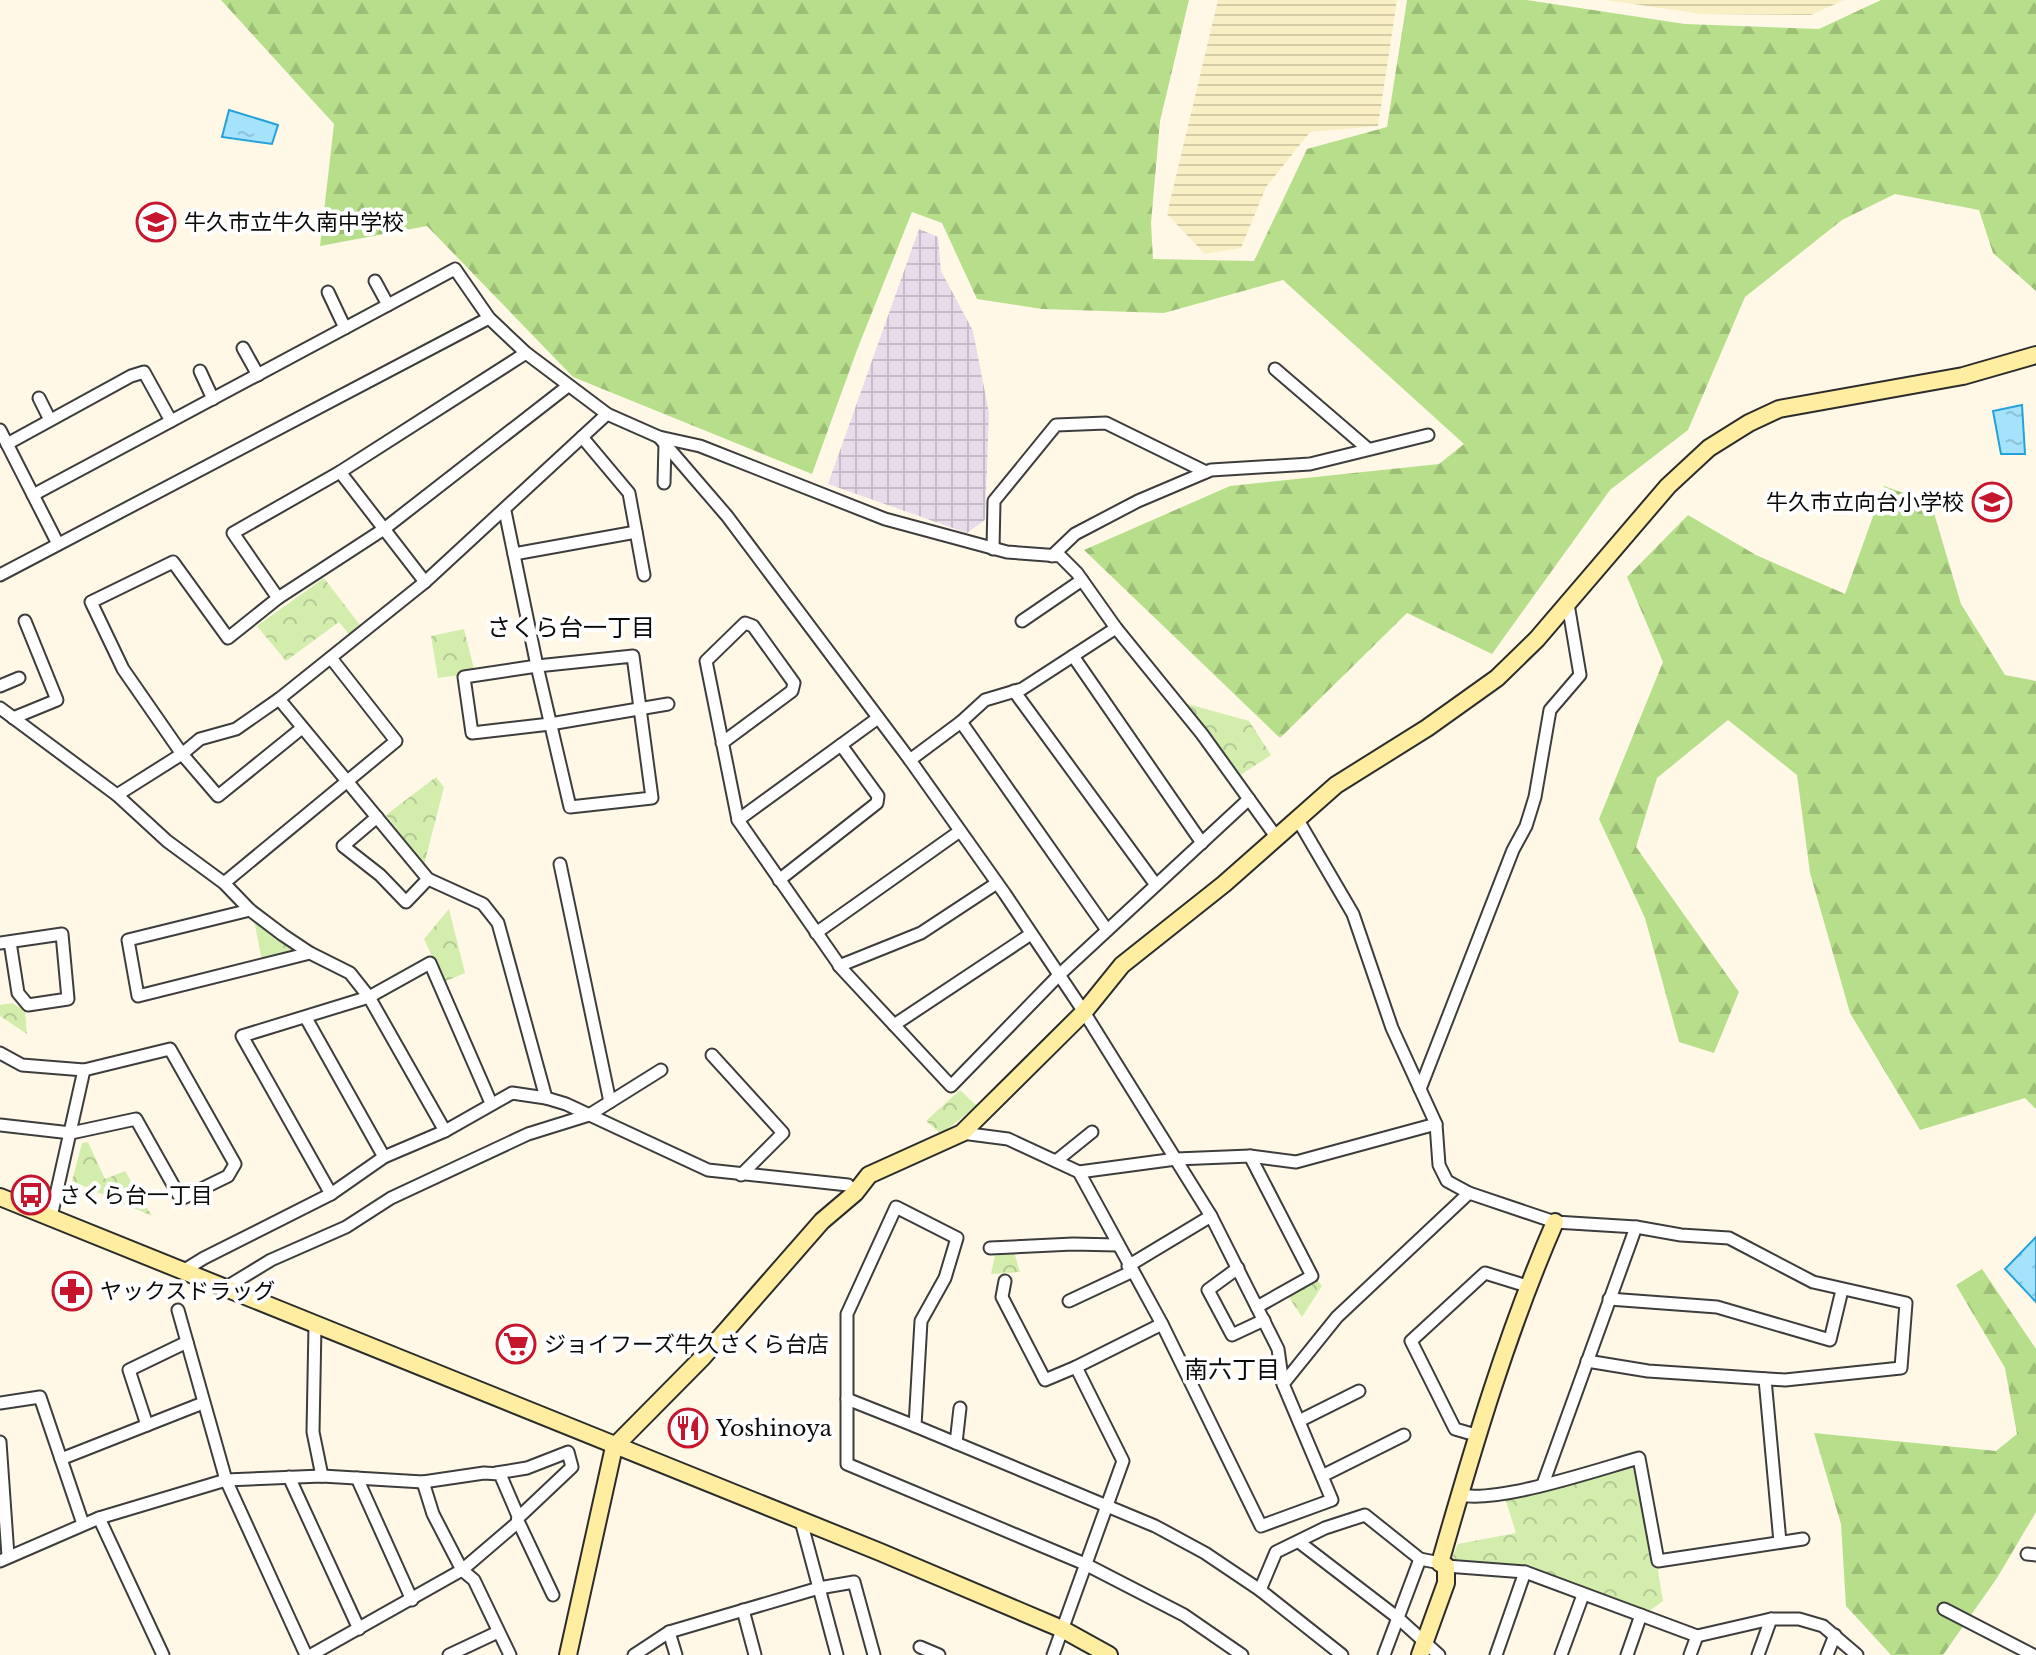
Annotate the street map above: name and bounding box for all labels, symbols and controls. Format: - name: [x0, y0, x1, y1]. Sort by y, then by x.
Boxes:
- school or university icon: 牛久市立牛久南中学校: [135, 201, 177, 243]
- place label: 牛久市立牛久南中学校: [184, 209, 404, 236]
- school or university icon: 牛久市立向台小学校: [1971, 481, 2013, 523]
- place label: 牛久市立向台小学校: [1766, 489, 1964, 516]
- district label: さくら台一丁目: [487, 613, 655, 642]
- bus stop icon: さくら台一丁目: [10, 1174, 52, 1216]
- place label: さくら台一丁目: [59, 1182, 213, 1209]
- pharmacy icon: ヤックスドラッグ: [51, 1270, 93, 1312]
- place label: ヤックスドラッグ: [100, 1278, 275, 1305]
- supermarket icon: ジョイフーズ牛久さくら台店: [495, 1323, 537, 1365]
- place label: ジョイフーズ牛久さくら台店: [544, 1331, 829, 1358]
- district label: 南六丁目: [1184, 1355, 1280, 1384]
- restaurant icon: Yoshinoya: [667, 1407, 709, 1449]
- place label: Yoshinoya: [715, 1415, 833, 1442]

